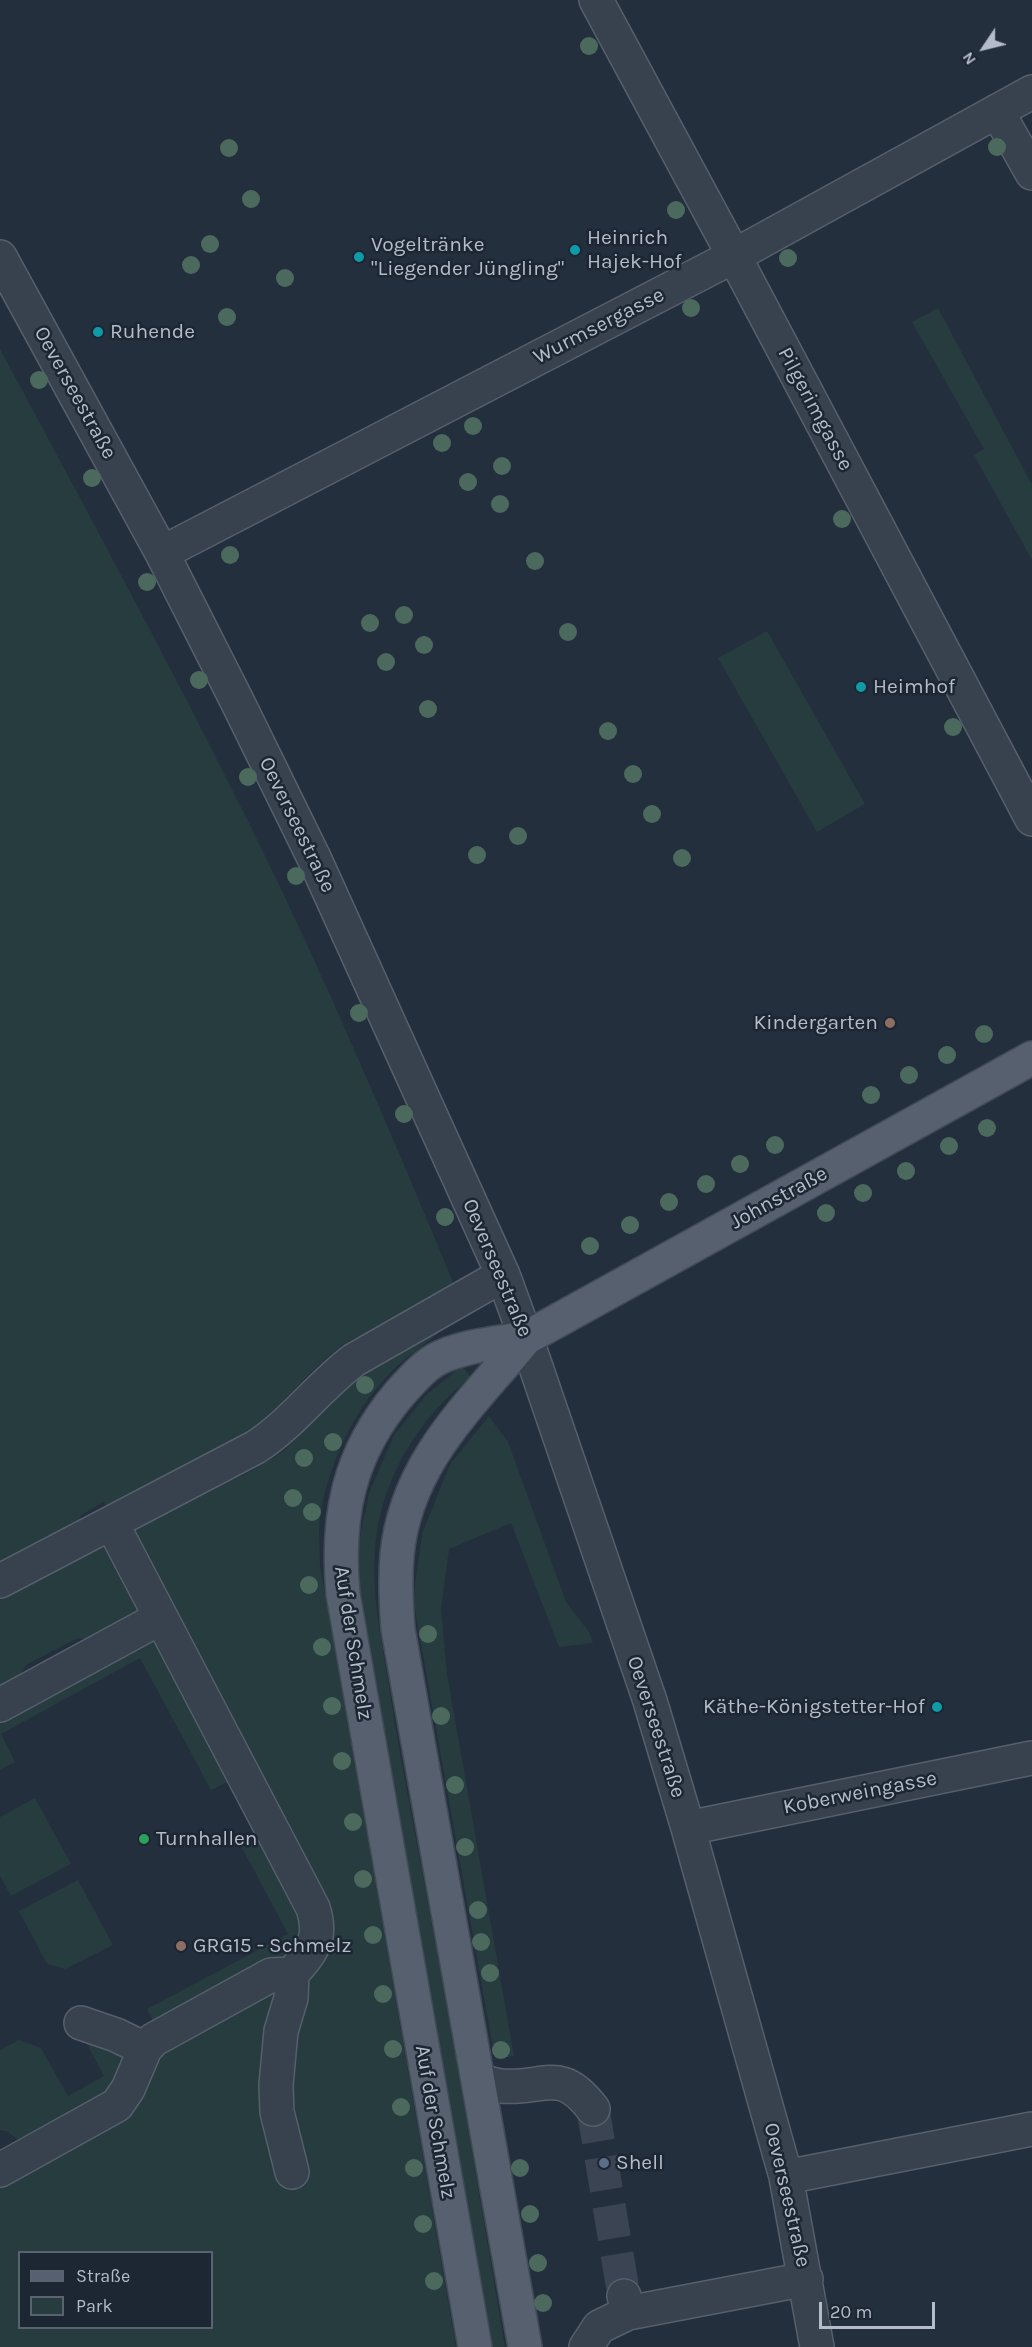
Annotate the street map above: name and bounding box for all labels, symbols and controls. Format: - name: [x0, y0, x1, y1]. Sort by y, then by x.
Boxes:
- north arrow: [954, 18, 1014, 78]
- text: N: [958, 48, 980, 69]
- place label: Heinrich Hajek-Hof: [587, 225, 682, 275]
- place label: Vogeltränke "Liegender Jüngling": [371, 232, 564, 282]
- marker: Heinrich Hajek-Hof: [568, 243, 582, 257]
- marker: Vogeltränke "Liegender Jüngling": [352, 250, 366, 264]
- street label: Wurmsergasse: [529, 282, 669, 370]
- place label: Ruhende: [110, 319, 195, 345]
- street label: Oeverseestraße: [28, 322, 122, 464]
- marker: Ruhende: [91, 325, 105, 339]
- street label: Pilgerimgasse: [772, 343, 858, 475]
- place label: Heimhof: [873, 674, 955, 700]
- marker: Heimhof: [854, 680, 868, 694]
- street label: Oeverseestraße: [253, 753, 341, 897]
- place label: Kindergarten: [753, 1010, 878, 1036]
- marker: Kindergarten: [883, 1016, 897, 1030]
- street label: Johnstraße: [726, 1161, 832, 1235]
- street label: Oeverseestraße: [457, 1195, 537, 1341]
- street label: Auf der Schmelz: [328, 1564, 378, 1722]
- street label: Oeverseestraße: [621, 1653, 691, 1801]
- place label: Käthe-Königstetter-Hof: [703, 1694, 925, 1720]
- marker: Käthe-Königstetter-Hof: [930, 1700, 944, 1714]
- street label: Koberweingasse: [781, 1766, 939, 1820]
- place label: Turnhallen: [156, 1826, 257, 1852]
- marker: Turnhallen: [137, 1832, 151, 1846]
- place label: GRG15 - Schmelz: [193, 1933, 351, 1959]
- marker: GRG15 - Schmelz: [174, 1939, 188, 1953]
- street label: Auf der Schmelz: [409, 2043, 461, 2201]
- street label: Oeverseestraße: [758, 2120, 816, 2270]
- place label: Shell: [616, 2150, 664, 2176]
- marker: Shell: [597, 2156, 611, 2170]
- legend: [18, 2251, 213, 2329]
- text: Straße: [76, 2265, 130, 2287]
- scale bar: [822, 2290, 938, 2328]
- text: Park: [76, 2295, 113, 2317]
- text: 20 m: [830, 2301, 872, 2323]

